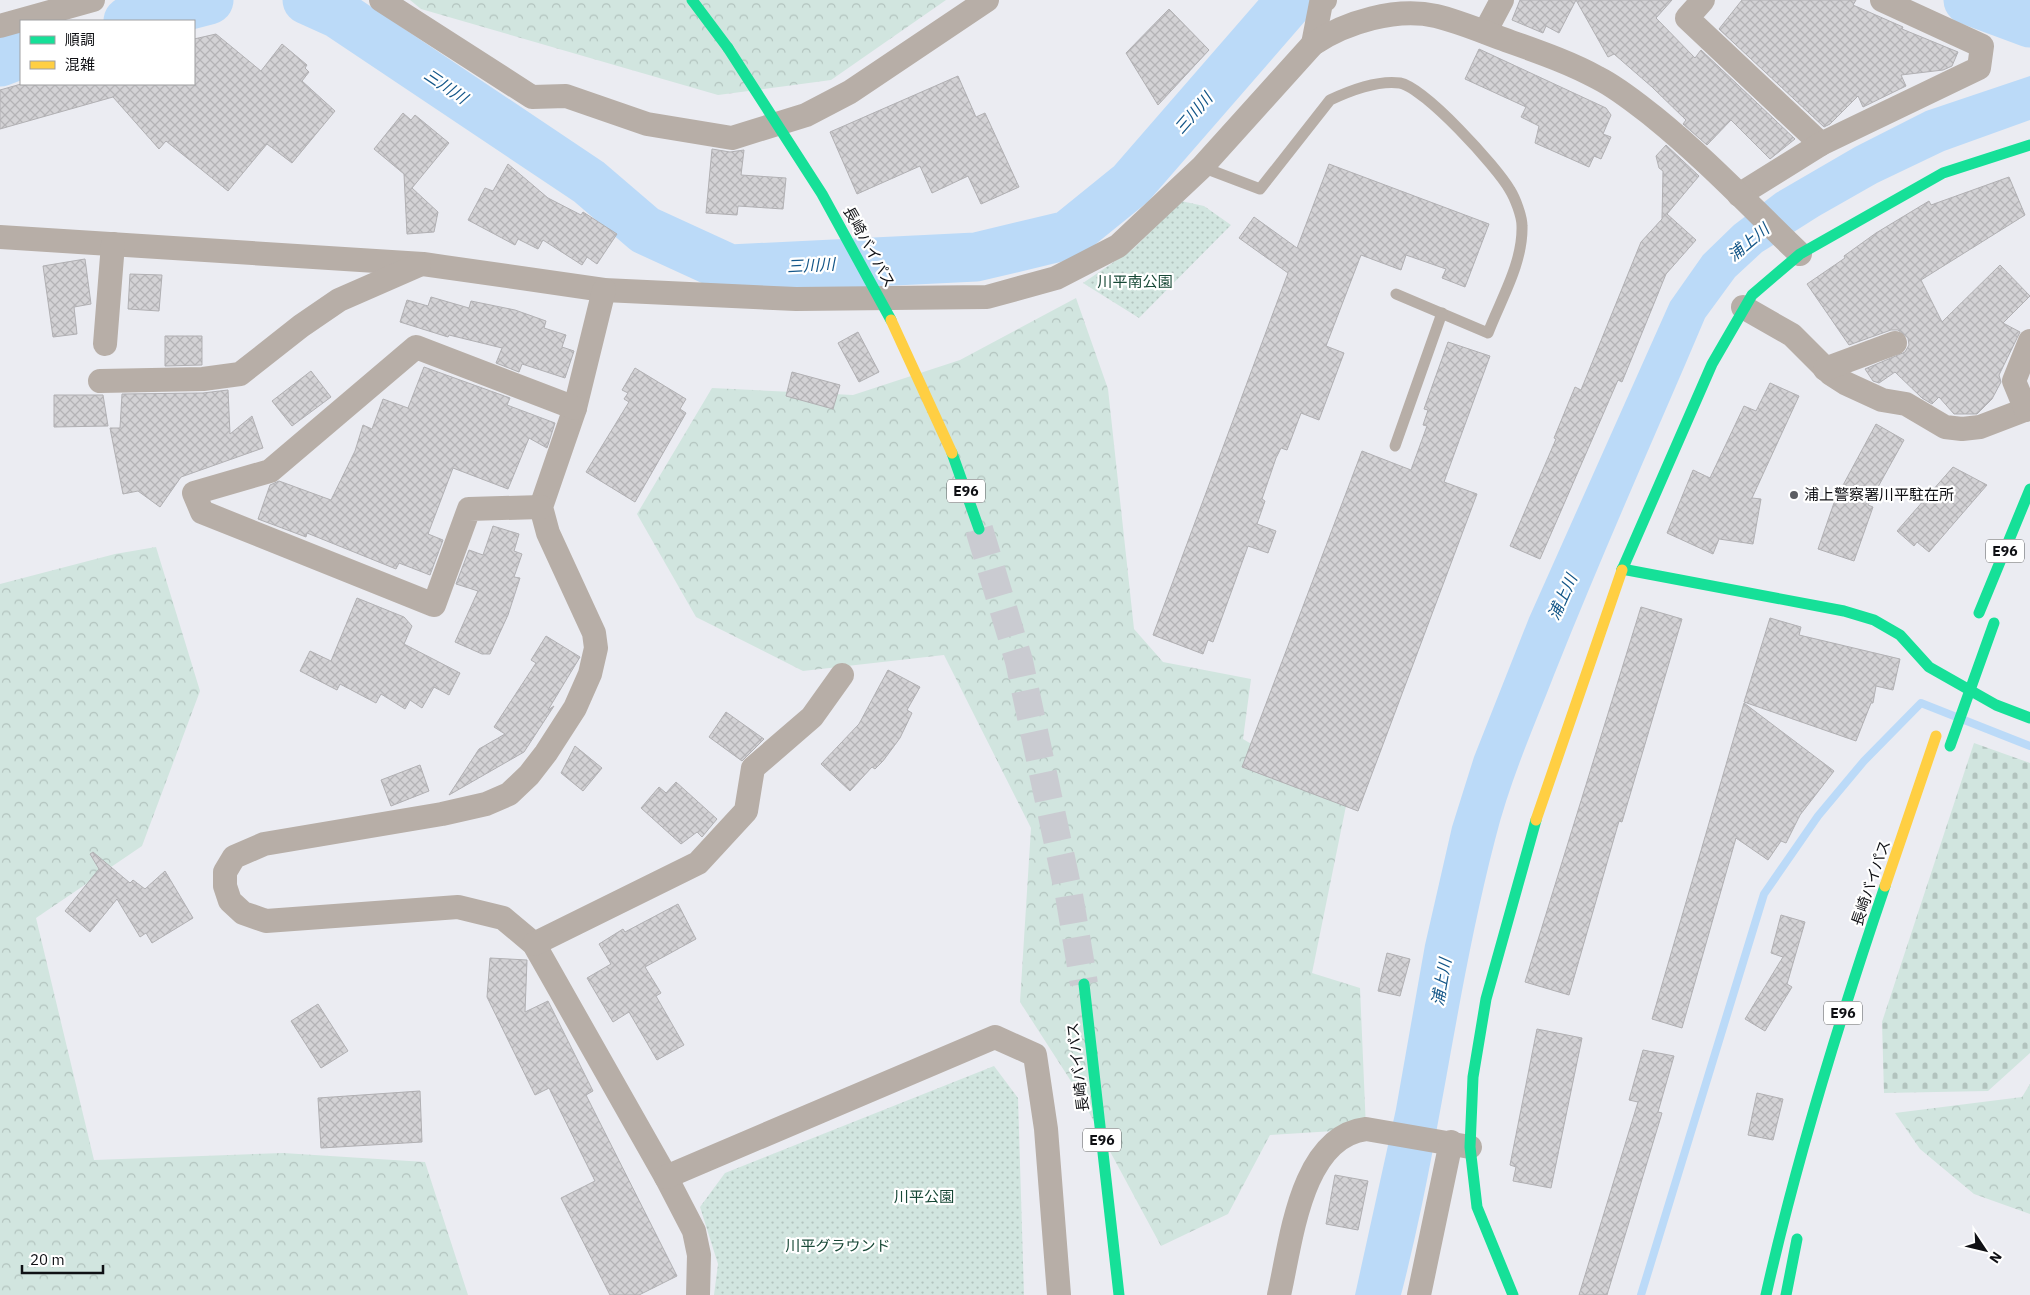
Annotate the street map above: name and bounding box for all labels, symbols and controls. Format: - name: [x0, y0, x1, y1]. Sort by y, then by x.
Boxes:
- legend: [20, 20, 195, 85]
- text: 順調: [65, 30, 95, 49]
- text: 混雑: [65, 55, 95, 74]
- water label: 三川川: [421, 64, 473, 109]
- water label: 三川川: [1170, 87, 1218, 138]
- street label: 長崎バイパス: [839, 203, 899, 291]
- water label: 浦上川: [1723, 218, 1774, 265]
- water label: 三川川: [787, 254, 837, 276]
- park label: 川平南公園: [1097, 272, 1173, 291]
- road number: E96: [947, 480, 985, 502]
- place label: 浦上警察署川平駐在所: [1804, 485, 1954, 504]
- marker: 浦上警察署川平駐在所: [1788, 489, 1800, 501]
- road number: E96: [1986, 540, 2024, 562]
- water label: 浦上川: [1543, 569, 1582, 623]
- street label: 長崎バイパス: [1847, 837, 1894, 928]
- water label: 浦上川: [1427, 955, 1455, 1007]
- road number: E96: [1824, 1001, 1862, 1024]
- street label: 長崎バイパス: [1063, 1021, 1092, 1113]
- road number: E96: [1083, 1128, 1121, 1152]
- park label: 川平公園: [894, 1187, 954, 1206]
- north arrow: [1960, 1225, 2010, 1275]
- park label: 川平グラウンド: [785, 1236, 891, 1255]
- scale bar: [22, 1242, 104, 1274]
- text: N: [1985, 1248, 2006, 1267]
- text: 20 m: [30, 1250, 65, 1269]

